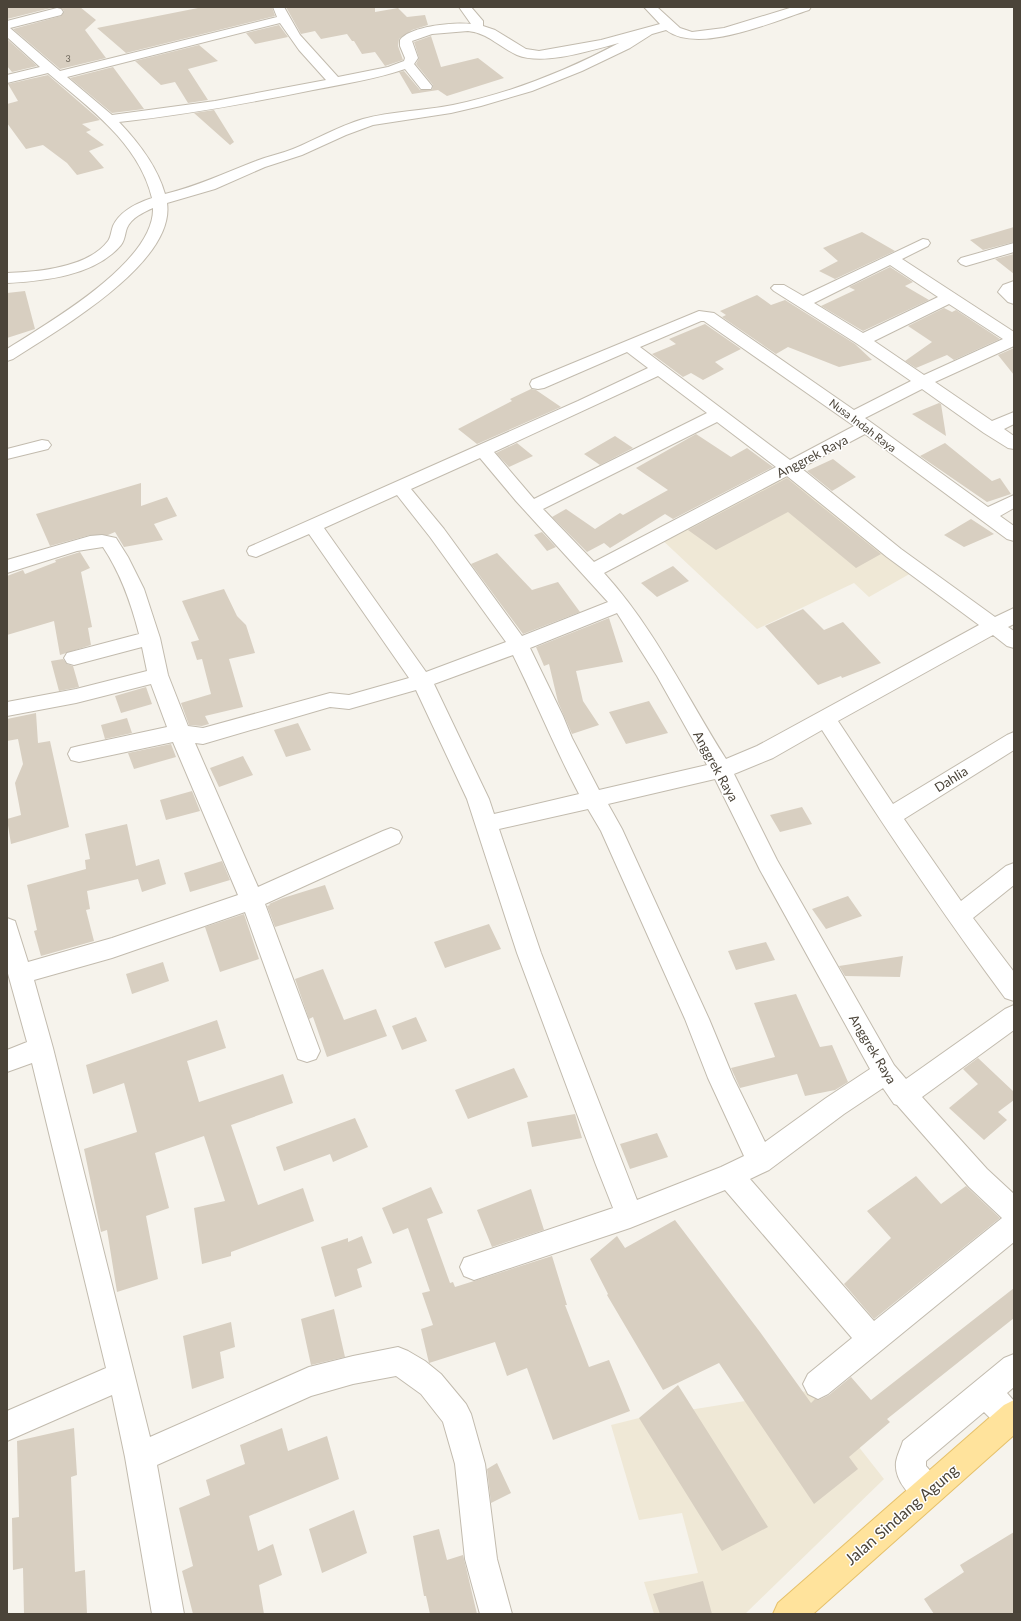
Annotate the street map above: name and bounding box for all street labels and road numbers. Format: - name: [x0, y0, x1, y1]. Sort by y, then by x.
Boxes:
- street label: Nusa Indah Raya: [827, 396, 899, 454]
- street label: Anggrek Raya: [774, 431, 850, 481]
- street label: Anggrek Raya: [690, 728, 742, 804]
- street label: Dahlia: [931, 763, 971, 795]
- street label: Anggrek Raya: [846, 1011, 900, 1087]
- street label: Jalan Sindang Agung: [841, 1460, 961, 1568]

